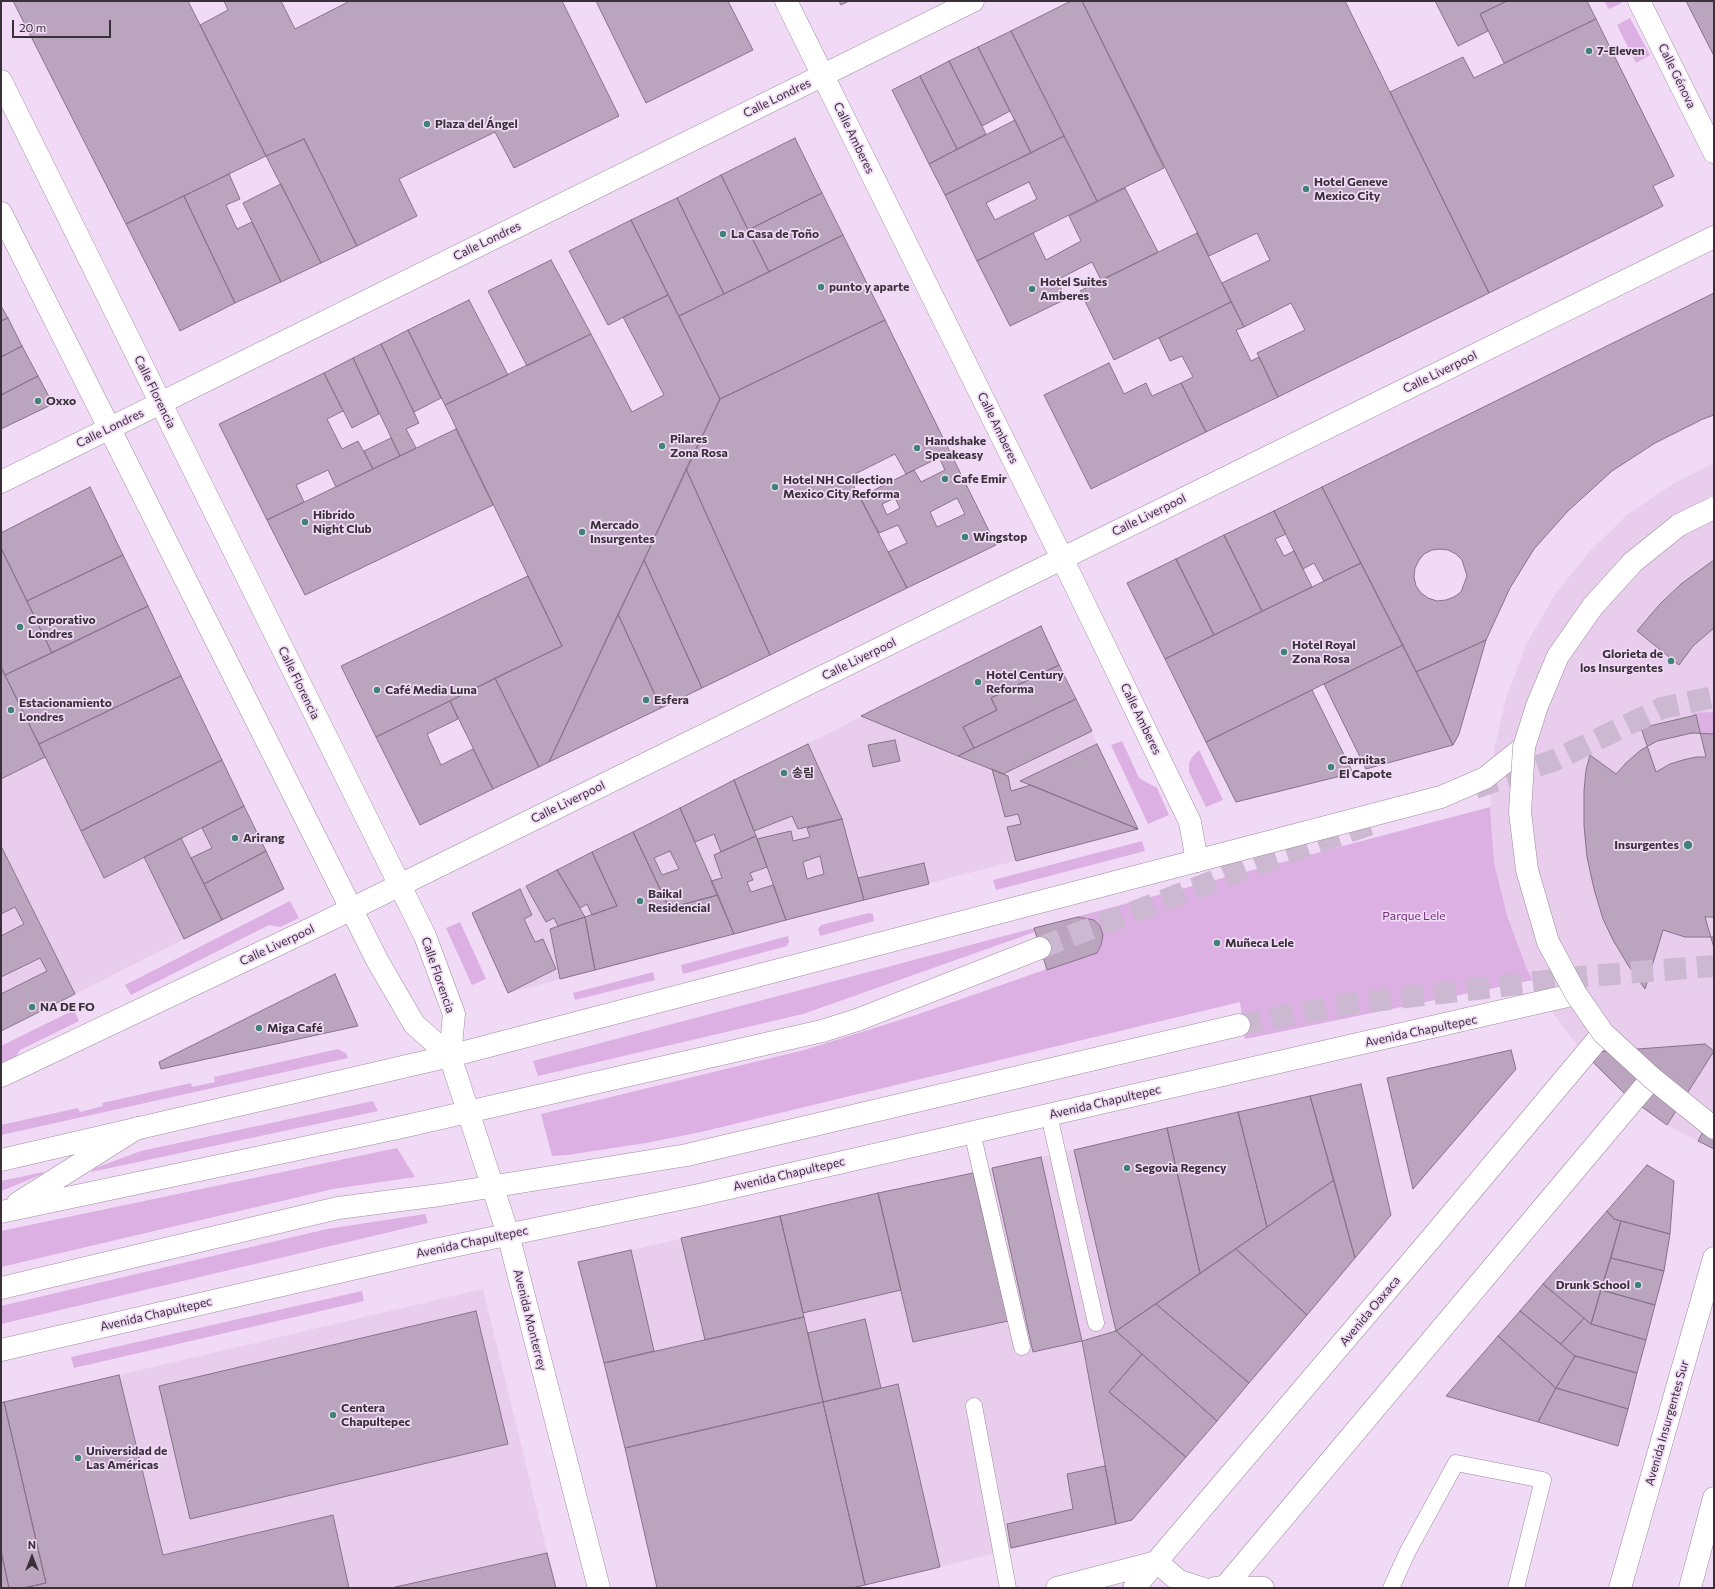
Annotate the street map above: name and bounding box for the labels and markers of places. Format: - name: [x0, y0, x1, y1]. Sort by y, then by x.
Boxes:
- place label: 7-Eleven: [1597, 44, 1645, 58]
- marker: 7-Eleven: [1584, 46, 1594, 56]
- place label: Plaza del Ángel: [435, 117, 518, 131]
- marker: Plaza del Ángel: [422, 119, 432, 129]
- place label: Hotel Geneve Mexico City: [1314, 175, 1388, 203]
- marker: Hotel Geneve Mexico City: [1301, 184, 1311, 194]
- place label: La Casa de Toño: [731, 227, 819, 241]
- marker: La Casa de Toño: [718, 229, 728, 239]
- place label: Hotel Suites Amberes: [1040, 275, 1107, 303]
- place label: punto y aparte: [829, 280, 909, 294]
- marker: punto y aparte: [816, 282, 826, 292]
- marker: Hotel Suites Amberes: [1027, 284, 1037, 294]
- place label: Oxxo: [46, 394, 76, 408]
- marker: Oxxo: [33, 396, 43, 406]
- place label: Pilares Zona Rosa: [670, 432, 728, 460]
- place label: Handshake Speakeasy: [925, 434, 986, 462]
- marker: Pilares Zona Rosa: [657, 441, 667, 451]
- marker: Handshake Speakeasy: [912, 443, 922, 453]
- place label: Cafe Emir: [953, 472, 1007, 486]
- place label: Hotel NH Collection Mexico City Reforma: [783, 473, 899, 501]
- marker: Cafe Emir: [940, 474, 950, 484]
- marker: Hotel NH Collection Mexico City Reforma: [770, 482, 780, 492]
- place label: Hibrido Night Club: [313, 508, 372, 536]
- marker: Hibrido Night Club: [300, 517, 310, 527]
- place label: Mercado Insurgentes: [590, 518, 655, 546]
- marker: Mercado Insurgentes: [577, 527, 587, 537]
- place label: Wingstop: [973, 530, 1027, 544]
- marker: Wingstop: [960, 532, 970, 542]
- place label: Corporativo Londres: [28, 613, 96, 641]
- marker: Corporativo Londres: [15, 622, 25, 632]
- place label: Hotel Royal Zona Rosa: [1292, 638, 1356, 666]
- marker: Hotel Royal Zona Rosa: [1279, 647, 1289, 657]
- place label: Glorieta de los Insurgentes: [1580, 647, 1663, 675]
- marker: Glorieta de los Insurgentes: [1666, 656, 1676, 666]
- place label: Hotel Century Reforma: [986, 668, 1064, 696]
- marker: Hotel Century Reforma: [973, 677, 983, 687]
- place label: Café Media Luna: [385, 683, 477, 697]
- marker: Café Media Luna: [372, 685, 382, 695]
- place label: Esfera: [654, 693, 689, 707]
- marker: Esfera: [641, 695, 651, 705]
- place label: Estacionamiento Londres: [19, 696, 112, 724]
- marker: Estacionamiento Londres: [6, 705, 16, 715]
- place label: Carnitas El Capote: [1339, 753, 1392, 781]
- marker: Carnitas El Capote: [1326, 762, 1336, 772]
- place label: 송림: [792, 766, 814, 780]
- marker: 송림: [779, 768, 789, 778]
- place label: Arirang: [243, 831, 285, 845]
- marker: Arirang: [230, 833, 240, 843]
- place label: Insurgentes: [1614, 838, 1679, 852]
- marker: Insurgentes: [1682, 839, 1694, 851]
- place label: Baikal Residencial: [648, 887, 710, 915]
- marker: Baikal Residencial: [635, 896, 645, 906]
- place label: Muñeca Lele: [1225, 936, 1294, 950]
- marker: Muñeca Lele: [1212, 938, 1222, 948]
- place label: NA DE FO: [40, 1000, 95, 1014]
- marker: NA DE FO: [27, 1002, 37, 1012]
- place label: Miga Café: [267, 1021, 323, 1035]
- marker: Miga Café: [254, 1023, 264, 1033]
- place label: Segovia Regency: [1135, 1161, 1227, 1175]
- marker: Segovia Regency: [1122, 1163, 1132, 1173]
- place label: Drunk School: [1556, 1278, 1630, 1292]
- marker: Drunk School: [1633, 1280, 1643, 1290]
- place label: Centera Chapultepec: [341, 1401, 410, 1429]
- marker: Centera Chapultepec: [328, 1410, 338, 1420]
- place label: Universidad de Las Américas: [86, 1444, 167, 1472]
- marker: Universidad de Las Américas: [73, 1453, 83, 1463]

